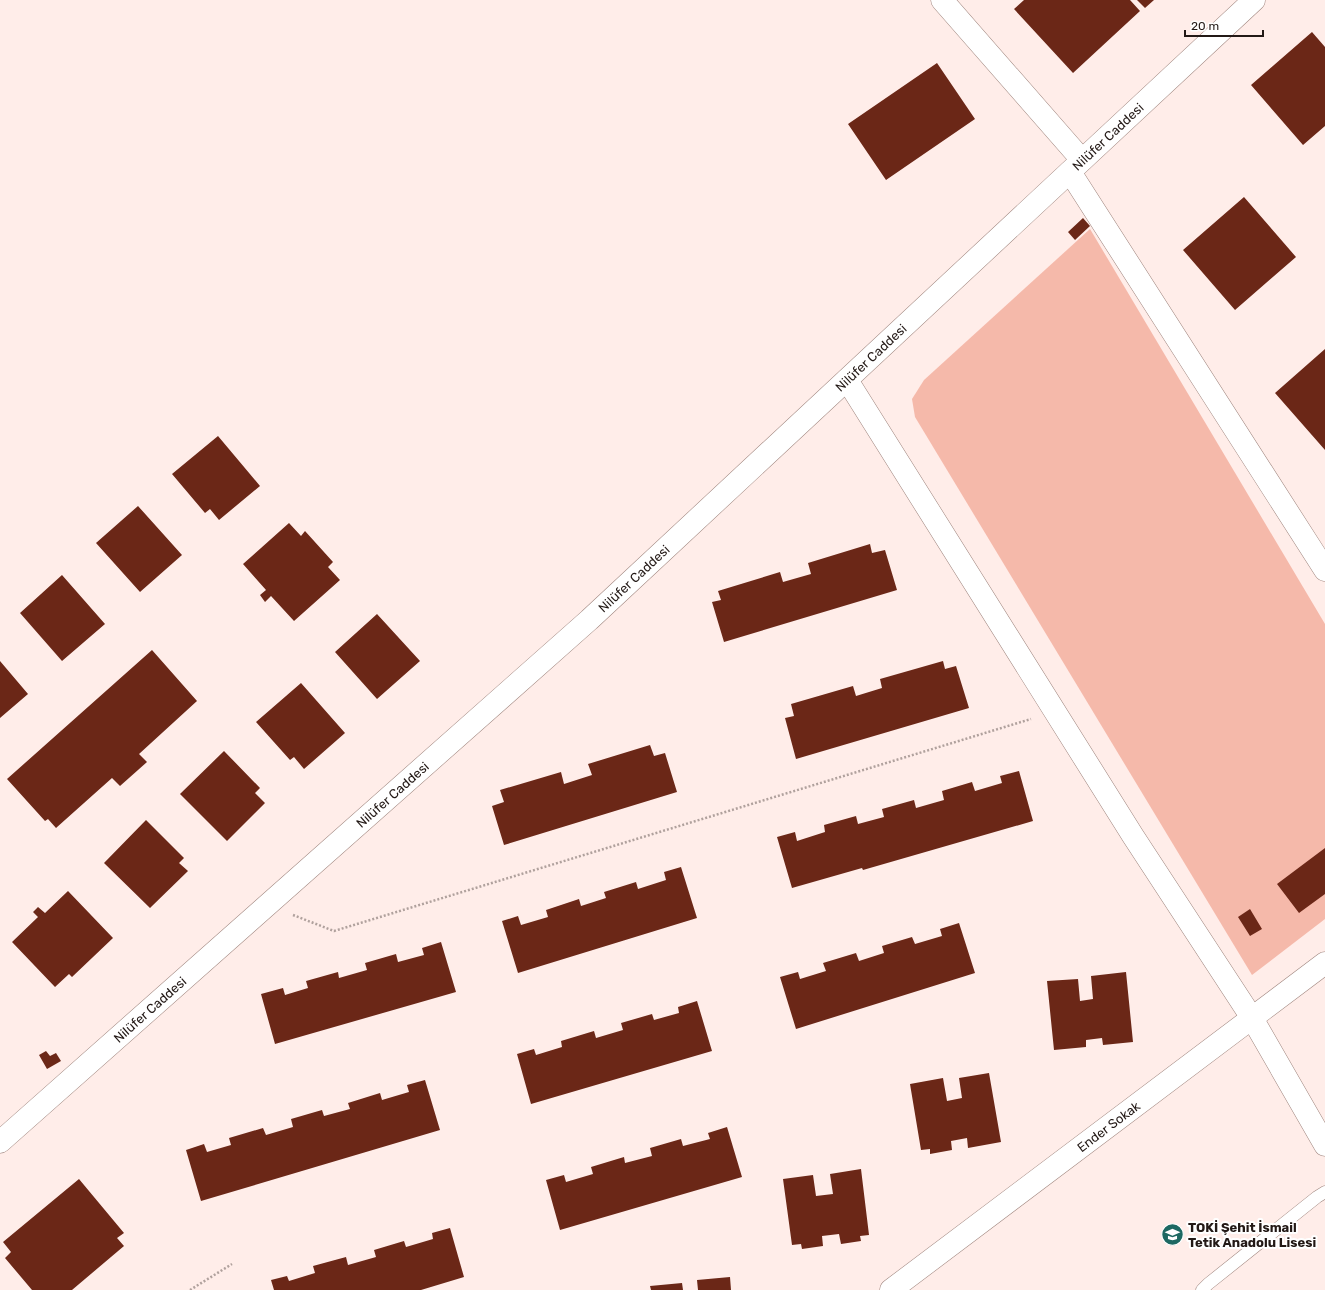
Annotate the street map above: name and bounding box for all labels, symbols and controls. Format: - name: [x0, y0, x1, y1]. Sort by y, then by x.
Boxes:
- scale bar: [1185, 12, 1263, 38]
- text: 20 m: [1191, 19, 1219, 33]
- street label: Nilüfer Caddesi: [1069, 100, 1146, 173]
- street label: Nilüfer Caddesi: [832, 321, 909, 394]
- street label: Nilüfer Caddesi: [595, 542, 672, 615]
- street label: Nilüfer Caddesi: [353, 758, 431, 830]
- street label: Nilüfer Caddesi: [110, 973, 189, 1045]
- street label: Ender Sokak: [1074, 1098, 1143, 1155]
- place label: TOKİ Şehit İsmail Tetik Anadolu Lisesi: [1188, 1220, 1316, 1250]
- school or university icon: TOKİ Şehit İsmail Tetik Anadolu Lisesi: [1159, 1221, 1185, 1247]

